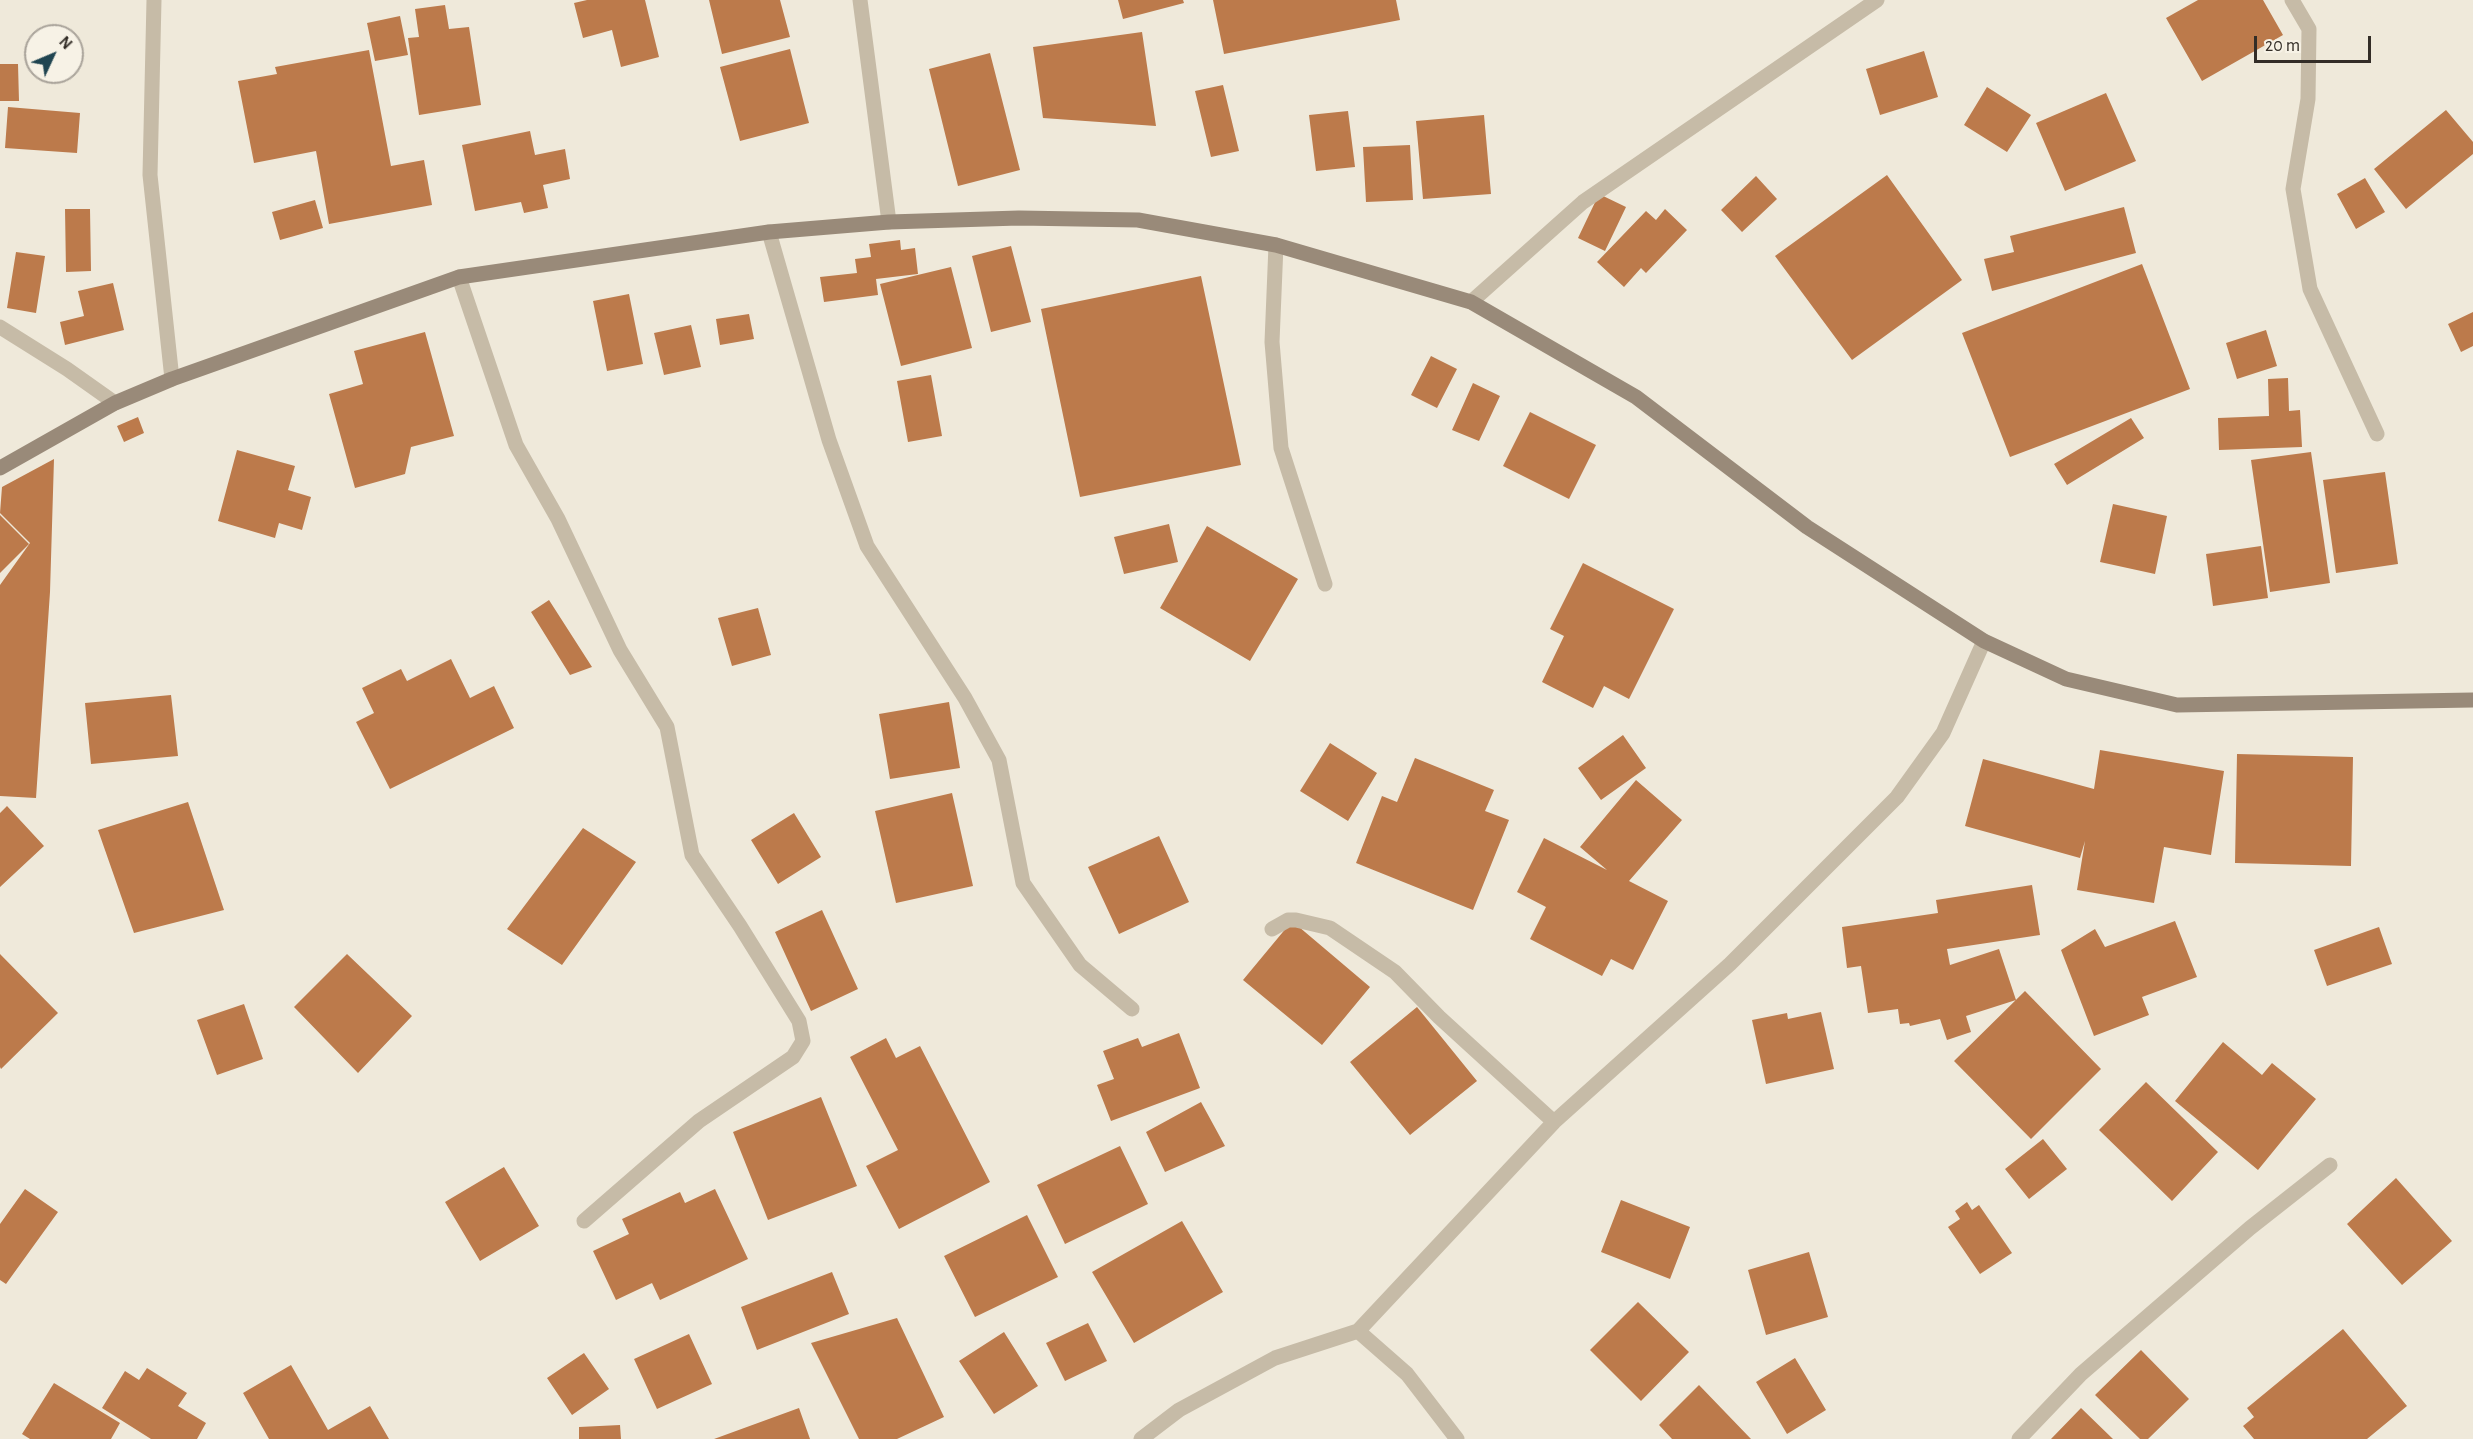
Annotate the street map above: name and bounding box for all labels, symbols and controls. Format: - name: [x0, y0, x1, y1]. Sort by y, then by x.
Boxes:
- north arrow: [24, 24, 84, 84]
- scale bar: [2257, 24, 2374, 62]
- text: N: [56, 33, 75, 52]
- text: 20 m: [2265, 37, 2300, 55]

